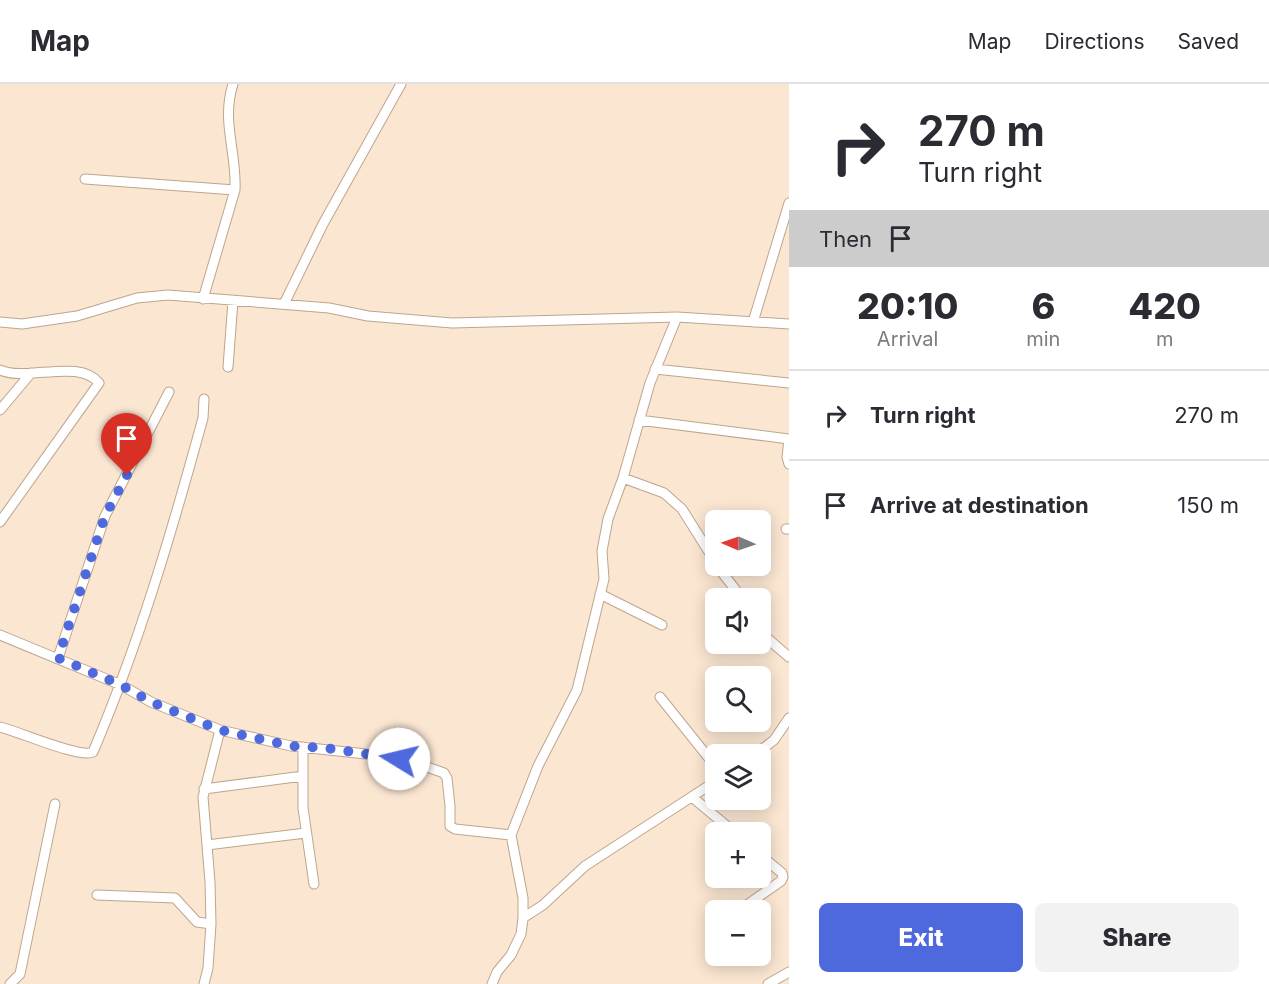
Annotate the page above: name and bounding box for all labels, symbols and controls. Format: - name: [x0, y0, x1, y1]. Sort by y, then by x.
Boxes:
- text: Map: [30, 24, 90, 58]
- text: Map: [968, 29, 1011, 54]
- text: Directions: [1044, 29, 1145, 54]
- text: Saved: [1178, 29, 1239, 54]
- text: 270 m: [918, 105, 1045, 156]
- icon: right: [819, 108, 897, 186]
- text: Turn right: [918, 156, 1042, 189]
- icon: arrive: [884, 222, 917, 255]
- text: Then: [819, 226, 872, 252]
- text: 20:10: [857, 284, 958, 328]
- text: 6: [1031, 284, 1055, 328]
- text: 420: [1128, 284, 1201, 328]
- text: Arrival: [877, 327, 938, 351]
- text: min: [1026, 327, 1060, 351]
- text: m: [1156, 327, 1173, 351]
- icon: right: [819, 399, 852, 432]
- text: Turn right: [870, 402, 976, 428]
- text: 270 m: [1174, 402, 1239, 428]
- pin: [101, 413, 152, 475]
- icon: arrive: [110, 422, 143, 455]
- icon: arrive: [819, 489, 852, 522]
- text: Arrive at destination: [870, 492, 1089, 518]
- text: 150 m: [1177, 492, 1239, 518]
- north arrow: [705, 510, 771, 576]
- map controls: [705, 510, 771, 966]
- button: sound: [705, 588, 771, 654]
- button: search: [705, 666, 771, 732]
- position arrow: [367, 727, 431, 791]
- button: layers: [705, 744, 771, 810]
- button: +: [705, 822, 771, 888]
- button: −: [705, 900, 771, 966]
- button: Exit: [819, 903, 1023, 972]
- button: Share: [1035, 903, 1239, 972]

